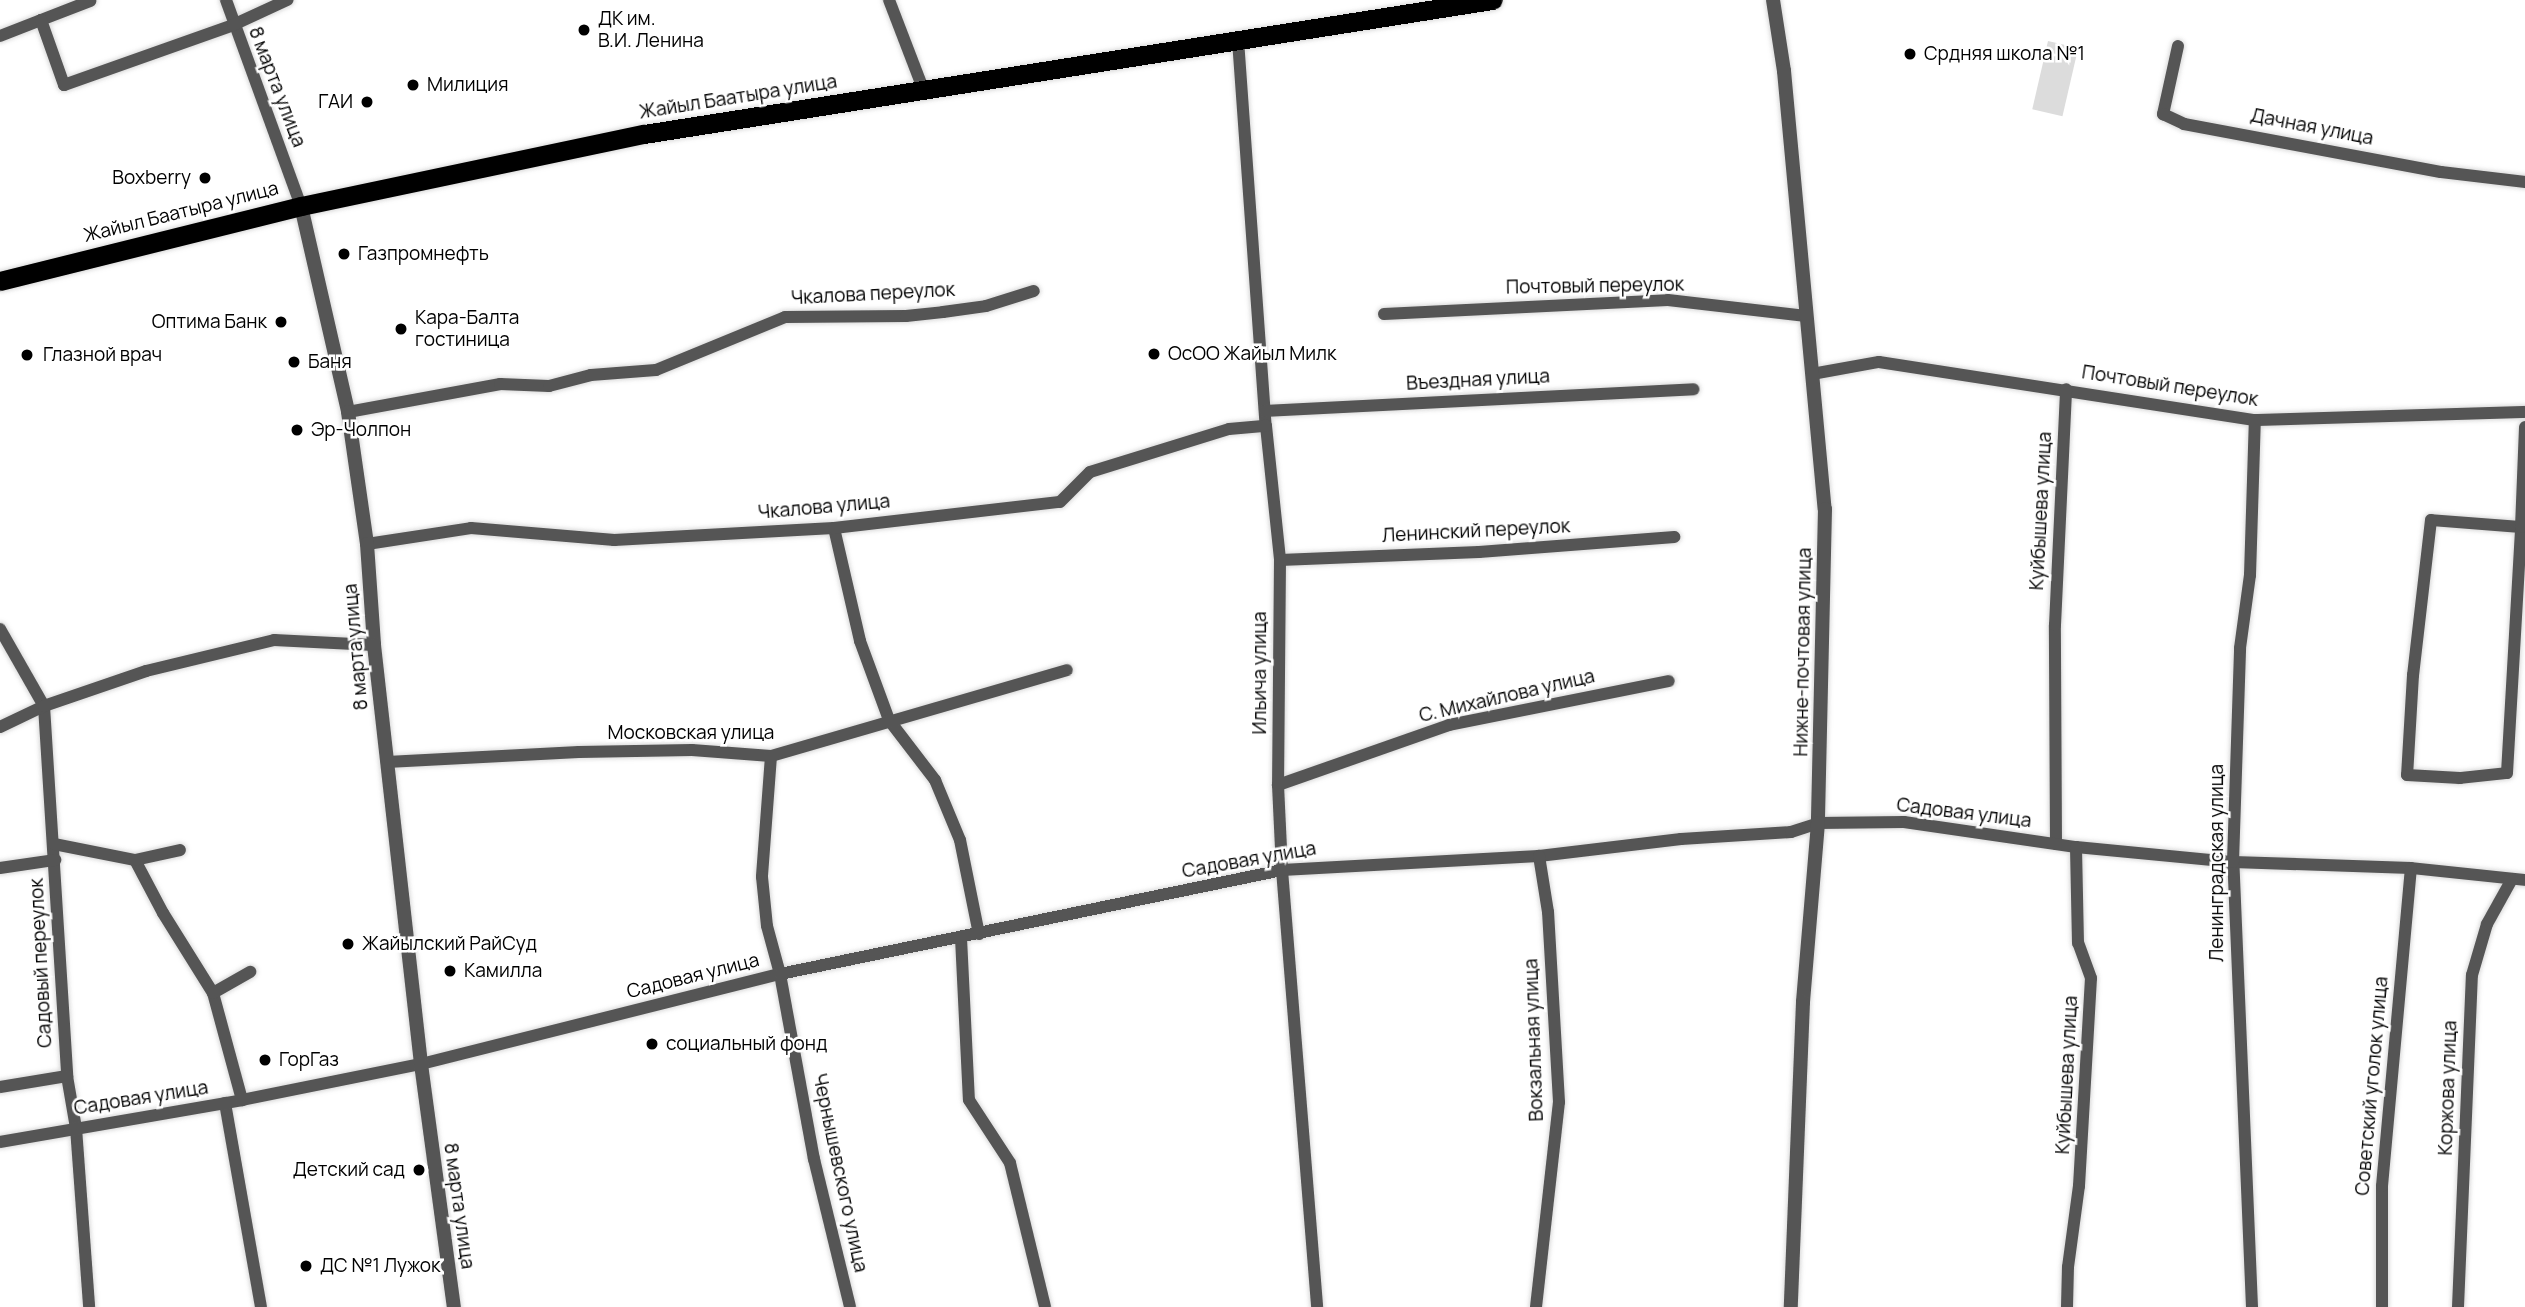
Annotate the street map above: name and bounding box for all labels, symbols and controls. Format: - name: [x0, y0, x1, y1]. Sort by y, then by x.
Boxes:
- place label: ДК им. В.И. Ленина: [598, 8, 704, 52]
- marker: ДК им. В.И. Ленина: [576, 22, 592, 38]
- street label: 8 марта улица: [244, 24, 310, 150]
- place label: Срдняя школа №1: [1924, 43, 2085, 65]
- marker: Срдняя школа №1: [1902, 46, 1918, 62]
- street label: Жайыл Баатыра улица: [637, 70, 839, 124]
- place label: Милиция: [427, 74, 509, 96]
- marker: Милиция: [405, 77, 421, 93]
- place label: ГАИ: [318, 91, 353, 113]
- marker: ГАИ: [359, 94, 375, 110]
- street label: Дачная улица: [2249, 104, 2375, 150]
- place label: Boxberry: [112, 167, 191, 189]
- marker: Boxberry: [197, 170, 213, 186]
- street label: Жайыл Баатыра улица: [81, 177, 281, 247]
- place label: Газпромнефть: [358, 243, 489, 265]
- marker: Газпромнефть: [336, 246, 352, 262]
- street label: Почтовый переулок: [1506, 273, 1684, 299]
- street label: Чкалова переулок: [790, 278, 956, 310]
- place label: Кара-Балта гостиница: [415, 307, 519, 351]
- place label: Оптима Банк: [152, 311, 267, 333]
- marker: Оптима Банк: [273, 314, 289, 330]
- marker: Кара-Балта гостиница: [393, 321, 409, 337]
- place label: ОсОО Жайыл Милк: [1168, 343, 1336, 365]
- place label: Глазной врач: [43, 344, 162, 366]
- marker: Глазной врач: [17, 345, 37, 365]
- marker: ОсОО Жайыл Милк: [1146, 346, 1162, 362]
- place label: Баня: [308, 351, 352, 373]
- marker: Баня: [286, 354, 302, 370]
- street label: Почтовый переулок: [2080, 361, 2260, 411]
- street label: Въездная улица: [1406, 365, 1550, 395]
- place label: Эр-Чолпон: [311, 419, 411, 441]
- marker: Эр-Чолпон: [289, 422, 305, 438]
- street label: Куйбышева улица: [2025, 431, 2057, 591]
- street label: Чкалова улица: [757, 490, 891, 524]
- street label: Ленинский переулок: [1381, 515, 1571, 547]
- street label: Нижне-почтовая улица: [1790, 547, 1816, 757]
- street label: 8 марта улица: [339, 583, 373, 711]
- street label: Ильича улица: [1249, 612, 1271, 734]
- street label: С. Михайлова улица: [1417, 665, 1597, 727]
- street label: Московская улица: [608, 722, 774, 744]
- street label: Ленинградская улица: [2206, 764, 2228, 962]
- street label: Садовая улица: [1895, 793, 2033, 833]
- street label: Садовая улица: [1180, 837, 1318, 883]
- street label: Садовый переулок: [25, 878, 57, 1048]
- place label: Жайылский РайСуд: [362, 933, 537, 955]
- marker: Жайылский РайСуд: [340, 936, 356, 952]
- street label: Садовая улица: [625, 949, 761, 1003]
- street label: Вокзальная улица: [1520, 958, 1548, 1122]
- place label: Камилла: [464, 960, 542, 982]
- marker: Камилла: [442, 963, 458, 979]
- street label: Советский уголок улица: [2351, 976, 2393, 1196]
- street label: Куйбышева улица: [2051, 995, 2083, 1155]
- street label: Коржова улица: [2434, 1020, 2462, 1156]
- place label: социальный фонд: [666, 1033, 827, 1055]
- marker: социальный фонд: [644, 1036, 660, 1052]
- place label: ГорГаз: [279, 1049, 339, 1071]
- marker: ГорГаз: [257, 1052, 273, 1068]
- street label: Чернышевского улица: [808, 1072, 872, 1274]
- street label: Садовая улица: [72, 1076, 210, 1120]
- street label: 8 марта улица: [439, 1142, 479, 1270]
- place label: Детский сад: [293, 1159, 405, 1181]
- marker: Детский сад: [411, 1162, 427, 1178]
- place label: ДС №1 Лужок: [320, 1255, 441, 1277]
- marker: ДС №1 Лужок: [298, 1258, 314, 1274]

